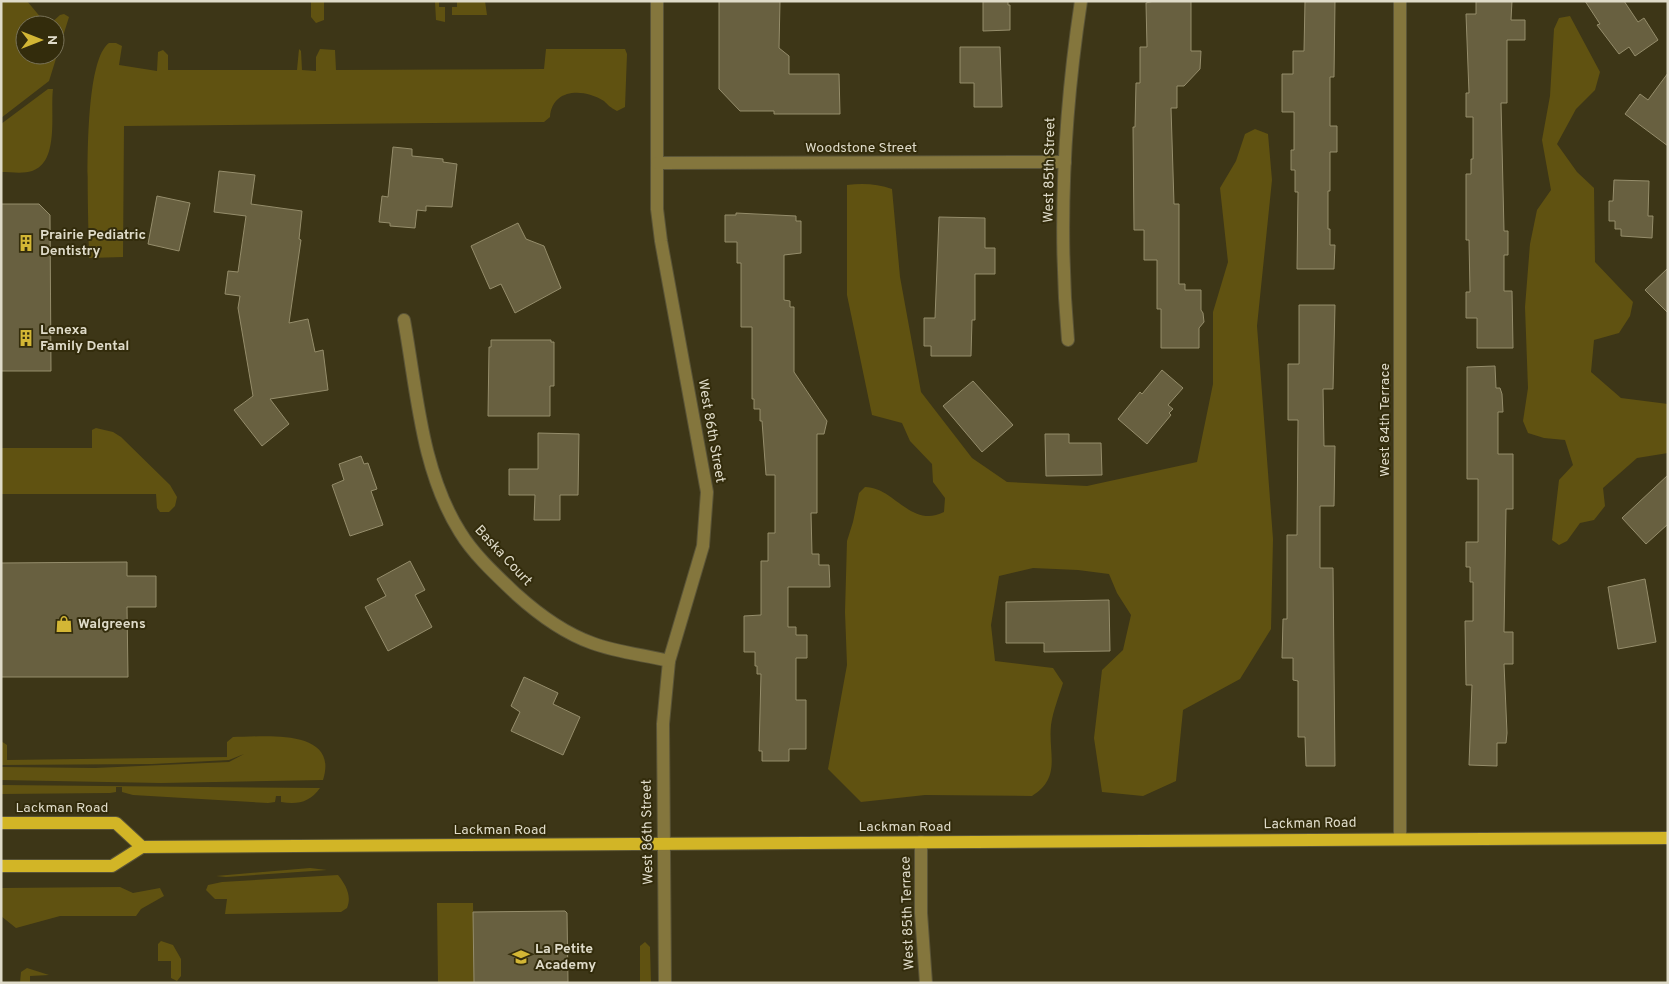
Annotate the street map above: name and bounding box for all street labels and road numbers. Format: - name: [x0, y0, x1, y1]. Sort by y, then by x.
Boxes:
- street label: West 85th Street: [1041, 117, 1059, 223]
- street label: Woodstone Street: [805, 140, 917, 157]
- street label: West 84th Terrace: [1377, 363, 1394, 477]
- street label: West 86th Street: [693, 378, 729, 484]
- street label: Baska Court: [471, 522, 535, 590]
- street label: West 86th Street: [639, 779, 657, 885]
- street label: Lackman Road: [16, 800, 109, 817]
- street label: Lackman Road: [1263, 815, 1357, 833]
- street label: Lackman Road: [859, 819, 952, 836]
- street label: Lackman Road: [454, 822, 547, 839]
- street label: West 85th Terrace: [898, 856, 918, 970]

